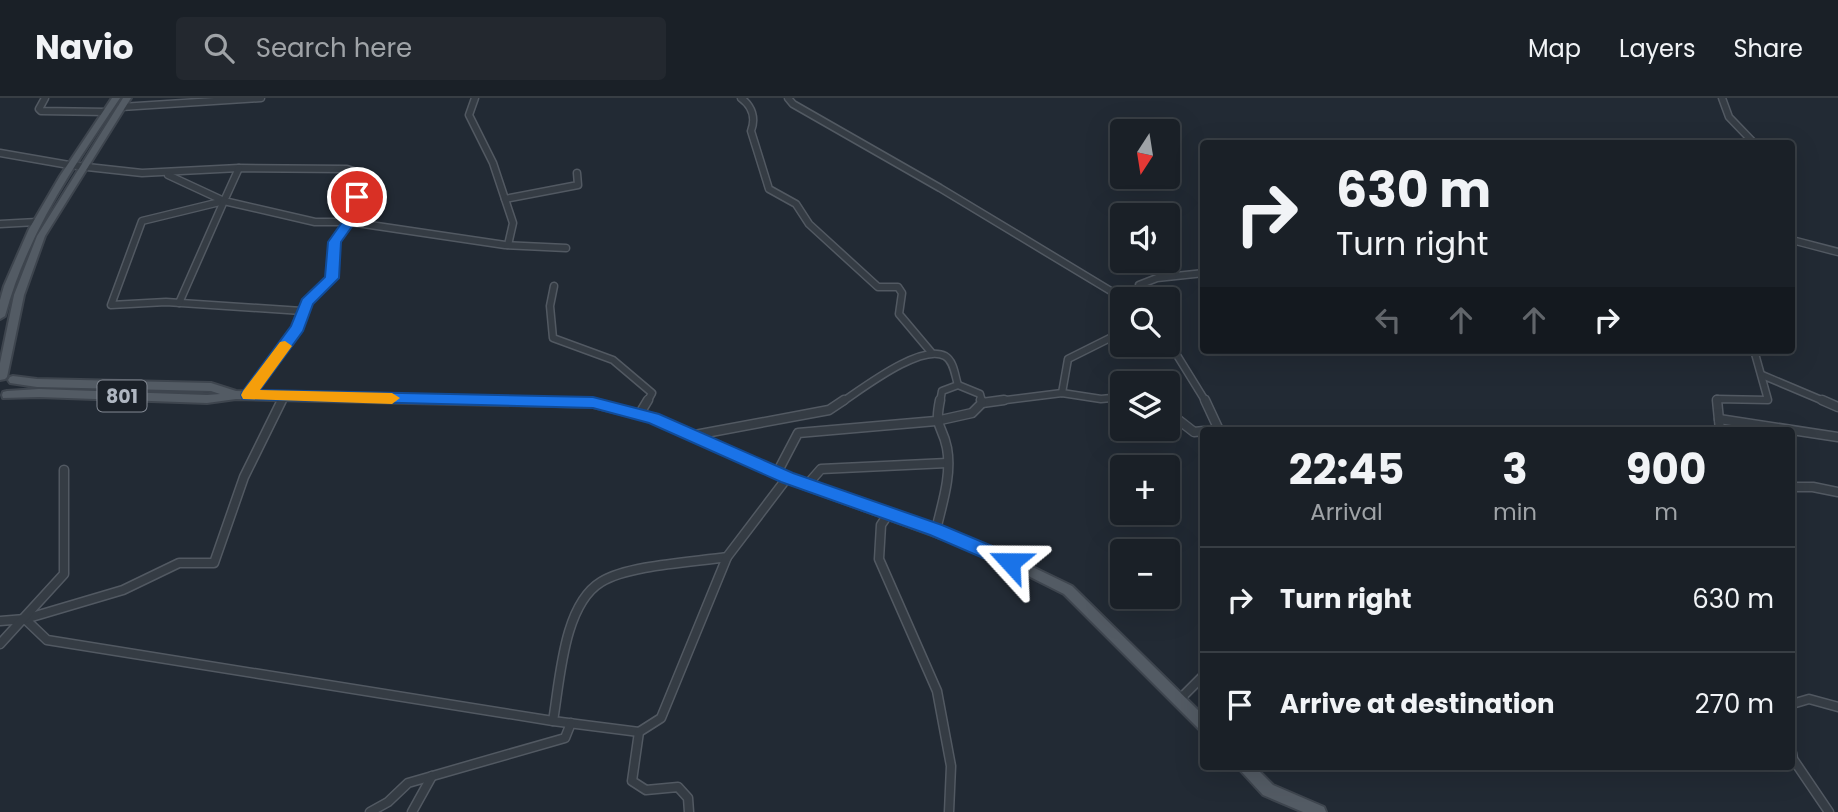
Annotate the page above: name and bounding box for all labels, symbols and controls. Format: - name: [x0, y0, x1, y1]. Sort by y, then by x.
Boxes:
- search box: [176, 17, 666, 80]
- text: Navio: [35, 24, 134, 71]
- icon: search: [200, 29, 238, 67]
- text: Search here: [256, 30, 412, 66]
- text: Map: [1528, 32, 1581, 65]
- text: Layers: [1619, 32, 1695, 65]
- text: Share: [1733, 32, 1803, 65]
- north arrow: [1110, 119, 1180, 189]
- map controls: [1110, 119, 1180, 609]
- text: 630 m: [1336, 156, 1491, 224]
- pin: [327, 167, 387, 227]
- icon: right: [1221, 168, 1312, 259]
- icon: arrive: [338, 178, 376, 216]
- button: sound: [1110, 203, 1180, 273]
- text: Turn right: [1336, 221, 1488, 266]
- button: search: [1110, 287, 1180, 357]
- icon: left: [1369, 301, 1407, 339]
- icon: ahead: [1442, 301, 1480, 339]
- icon: ahead: [1515, 301, 1553, 339]
- icon: right: [1588, 301, 1626, 339]
- button: layers: [1110, 371, 1180, 441]
- road number: 801: [97, 380, 146, 412]
- text: 22:45: [1289, 440, 1404, 499]
- text: 3: [1502, 440, 1528, 499]
- text: 900: [1626, 440, 1706, 499]
- button: +: [1110, 455, 1180, 525]
- text: Arrival: [1310, 496, 1383, 528]
- text: min: [1493, 496, 1537, 528]
- text: m: [1654, 496, 1678, 528]
- position arrow: [973, 525, 1047, 599]
- button: −: [1110, 539, 1180, 609]
- icon: right: [1221, 581, 1259, 619]
- text: Turn right: [1280, 581, 1412, 617]
- text: 630 m: [1692, 581, 1774, 617]
- icon: arrive: [1221, 686, 1259, 724]
- text: Arrive at destination: [1280, 686, 1555, 722]
- text: 270 m: [1695, 686, 1774, 722]

